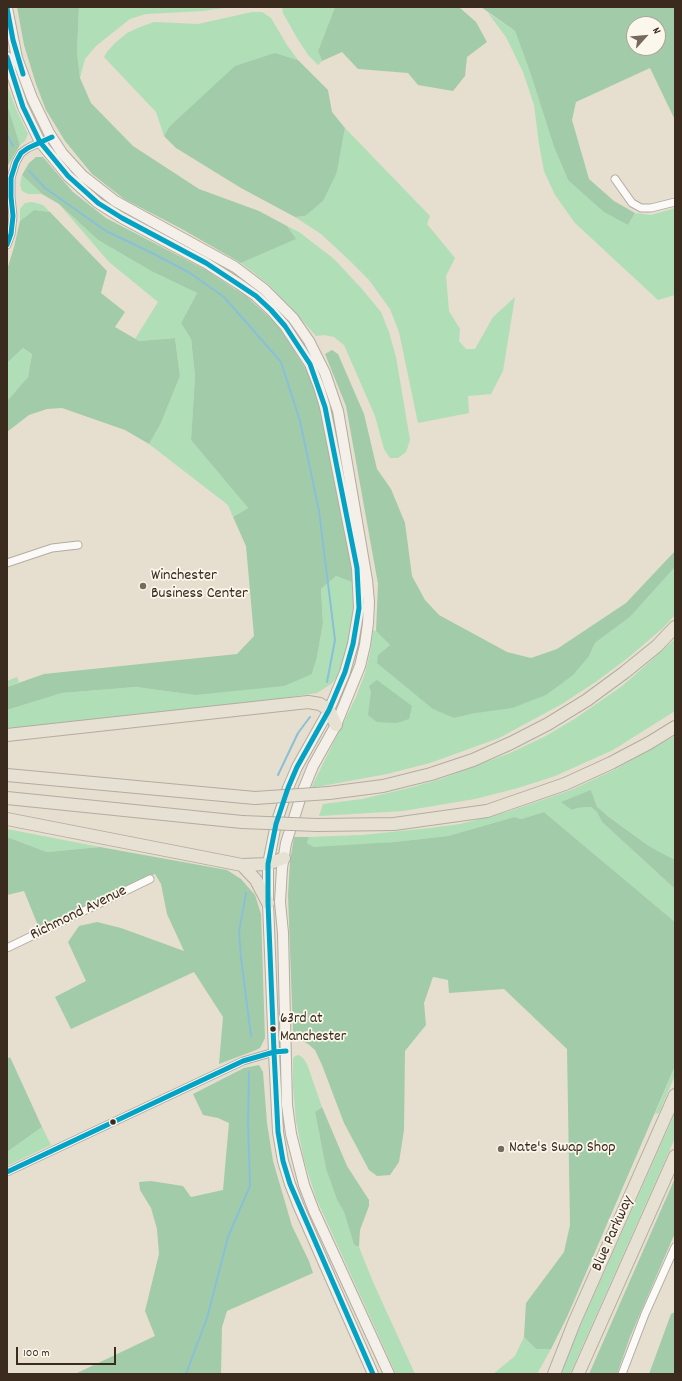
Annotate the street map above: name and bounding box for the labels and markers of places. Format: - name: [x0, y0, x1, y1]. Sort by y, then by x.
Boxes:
- place label: Winchester Business Center: [151, 567, 248, 605]
- marker: Winchester Business Center: [138, 581, 148, 591]
- place label: 63rd at Manchester: [280, 1011, 346, 1046]
- marker: 63rd at Manchester: [268, 1024, 278, 1034]
- unlabelled marker: [108, 1117, 118, 1127]
- place label: Nate's Swap Shop: [509, 1139, 616, 1159]
- marker: Nate's Swap Shop: [496, 1144, 506, 1154]

